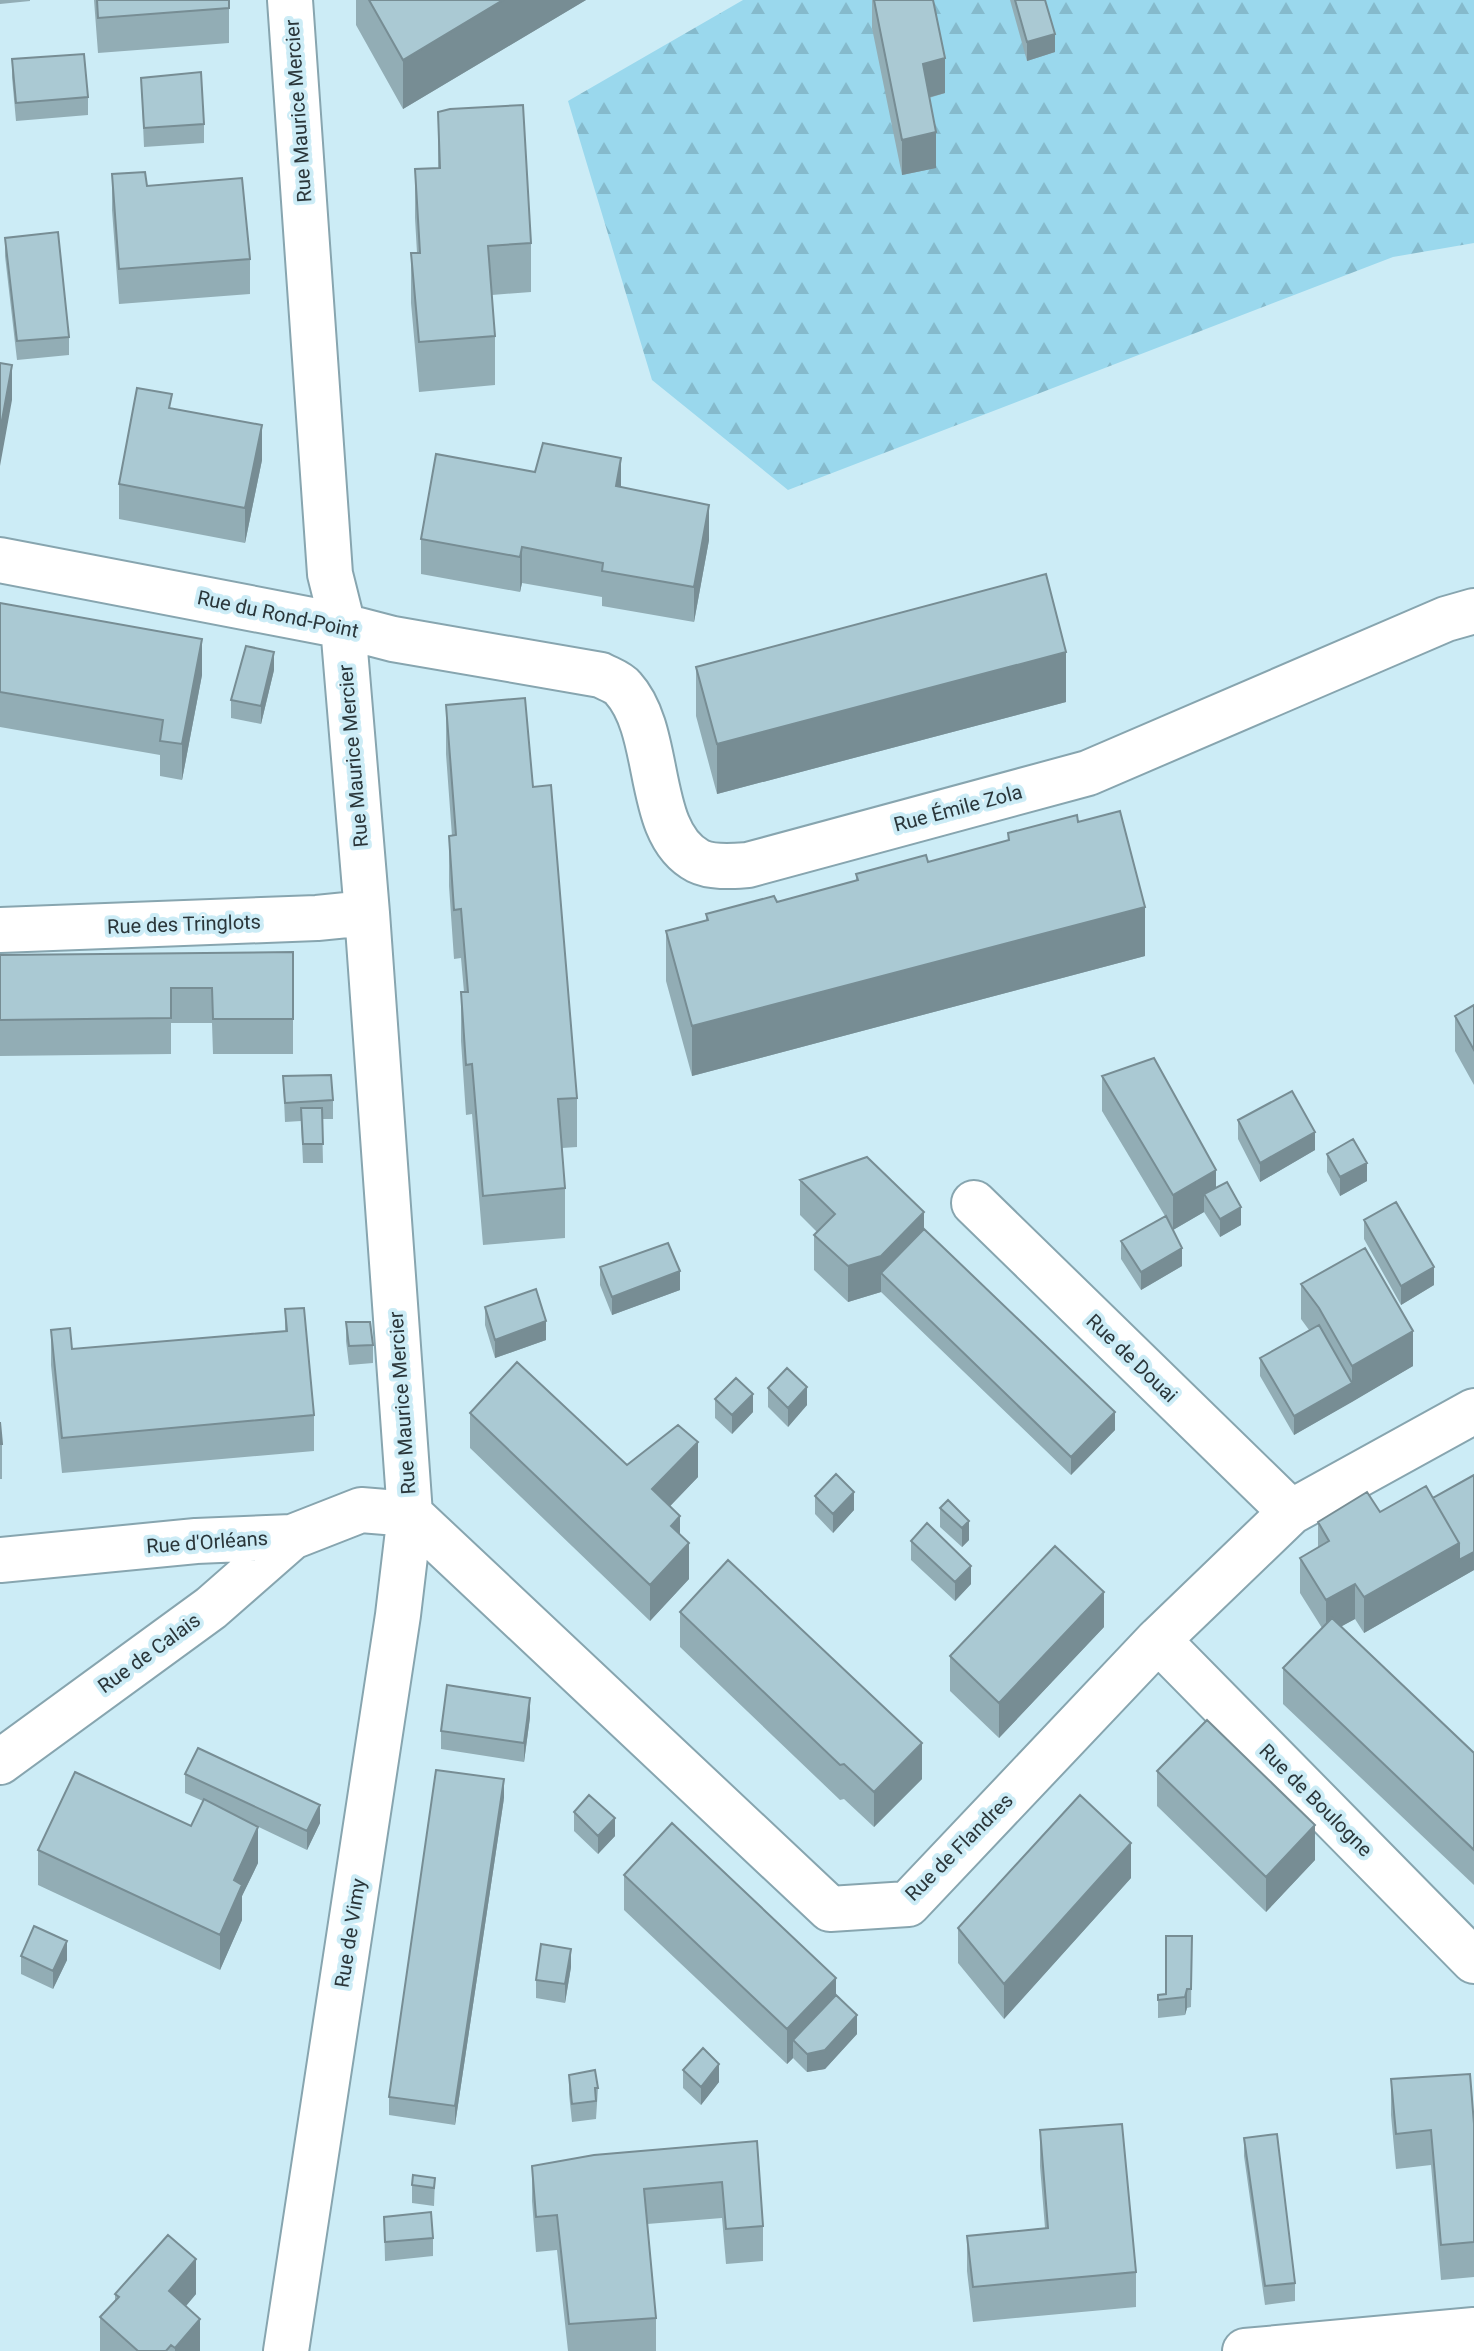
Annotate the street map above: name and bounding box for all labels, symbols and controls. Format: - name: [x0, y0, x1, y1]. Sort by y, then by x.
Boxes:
- street label: Rue Maurice Mercier: [280, 19, 316, 203]
- street label: Rue du Rond-Point: [195, 585, 361, 643]
- street label: Rue Maurice Mercier: [333, 663, 373, 848]
- street label: Rue Émile Zola: [891, 779, 1025, 837]
- street label: Rue des Tringlots: [107, 909, 261, 939]
- street label: Rue de Douai: [1082, 1309, 1182, 1407]
- street label: Rue Maurice Mercier: [384, 1311, 420, 1495]
- street label: Rue d'Orléans: [145, 1526, 269, 1558]
- street label: Rue de Calais: [93, 1608, 205, 1698]
- street label: Rue de Boulogne: [1255, 1739, 1377, 1861]
- street label: Rue de Flandres: [900, 1788, 1018, 1906]
- street label: Rue de Vimy: [330, 1876, 371, 1989]

